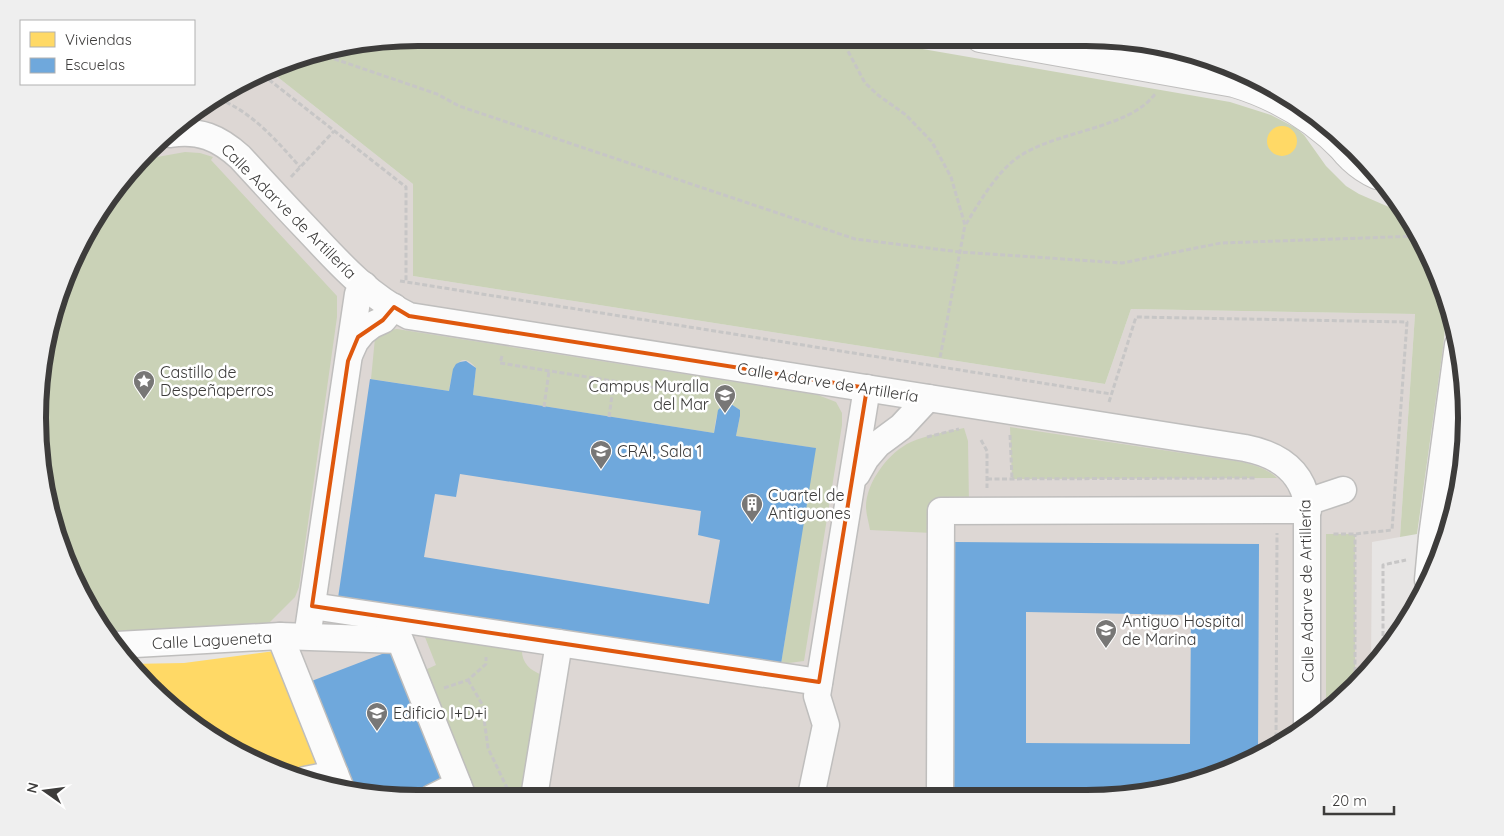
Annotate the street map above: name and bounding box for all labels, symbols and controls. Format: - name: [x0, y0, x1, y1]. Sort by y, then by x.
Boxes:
- legend: [20, 20, 195, 85]
- text: Viviendas: [65, 30, 132, 49]
- text: Escuelas: [65, 55, 125, 74]
- street label: Calle Adarve de Artillería: [217, 139, 361, 283]
- street label: Calle Adarve de Artillería: [736, 358, 920, 406]
- place label: Castillo de Despeñaperros: [160, 362, 274, 400]
- place icon: Castillo de Despeñaperros: [132, 369, 156, 400]
- place label: Campus Muralla del Mar: [589, 376, 709, 414]
- school or university icon: Campus Muralla del Mar: [713, 383, 737, 414]
- school or university icon: CRAI, Sala 1: [589, 439, 613, 470]
- place label: CRAI, Sala 1: [617, 441, 702, 461]
- place label: Cuartel de Antiguones: [768, 485, 851, 523]
- building icon: Cuartel de Antiguones: [740, 492, 764, 523]
- street label: Calle Adarve de Artillería: [1294, 499, 1318, 683]
- place label: Antiguo Hospital de Marina: [1122, 611, 1244, 649]
- school or university icon: Antiguo Hospital de Marina: [1094, 618, 1118, 649]
- street label: Calle Lagueneta: [151, 627, 273, 653]
- school or university icon: Edificio I+D+i: [365, 701, 389, 732]
- place label: Edificio I+D+i: [393, 703, 487, 723]
- north arrow: [20, 766, 70, 816]
- text: N: [22, 781, 42, 795]
- scale bar: [1324, 784, 1394, 816]
- text: 20 m: [1332, 791, 1367, 810]

